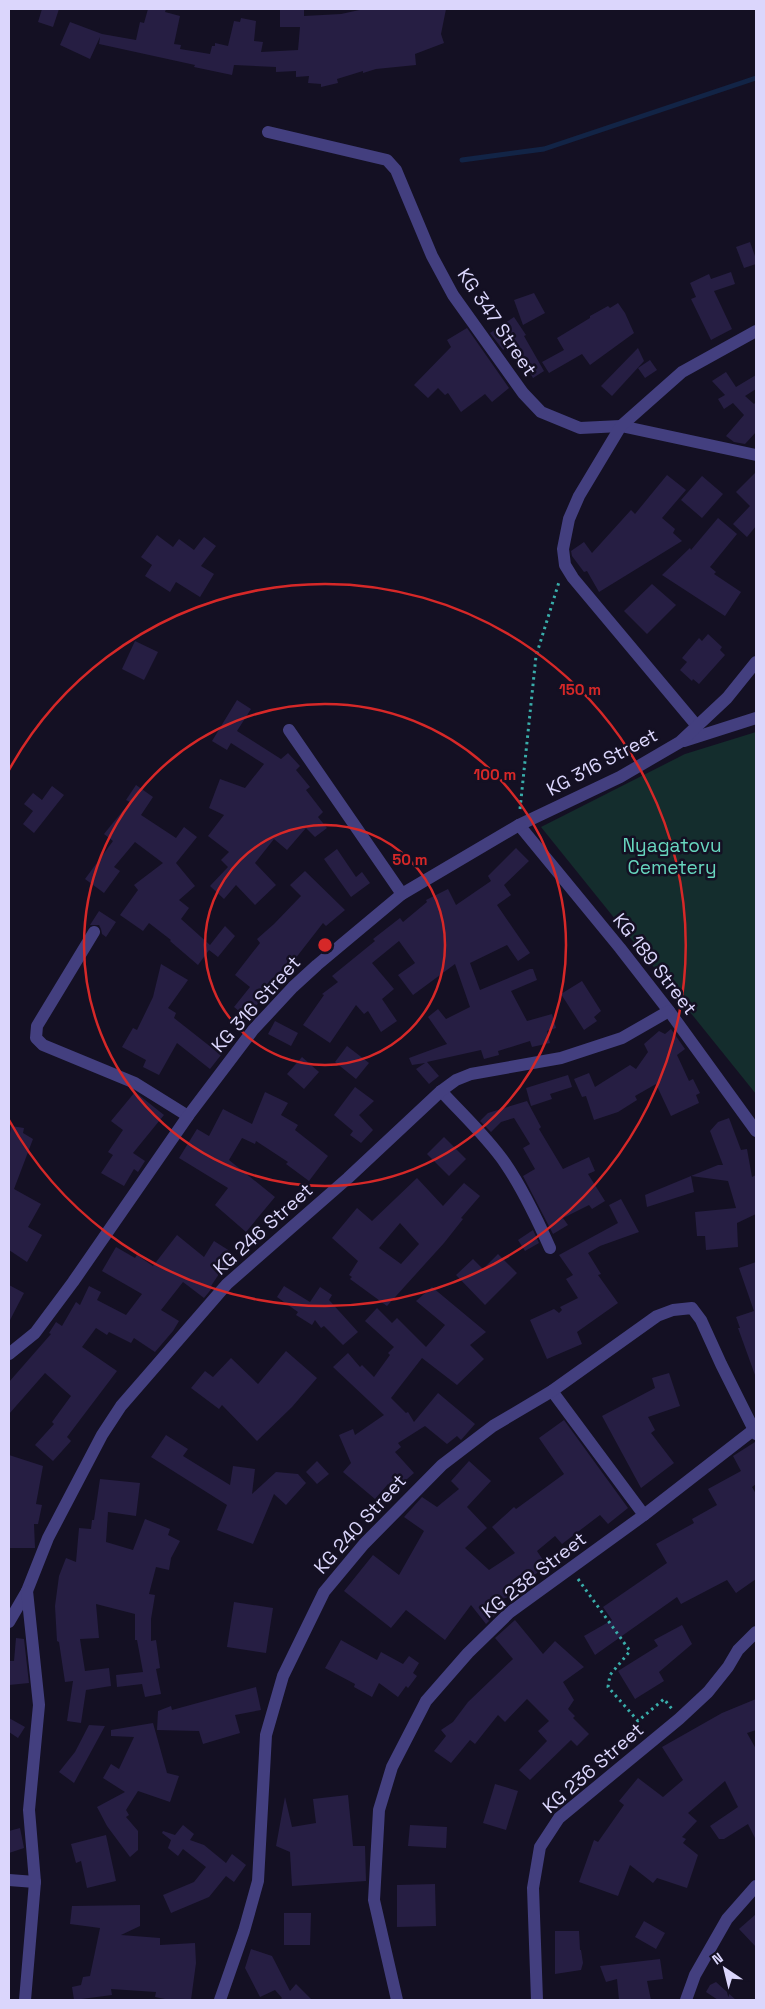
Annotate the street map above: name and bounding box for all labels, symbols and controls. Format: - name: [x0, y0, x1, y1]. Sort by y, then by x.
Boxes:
- street label: KG 347 Street: [452, 263, 542, 381]
- text: 150 m: [559, 680, 601, 699]
- street label: KG 316 Street: [542, 722, 662, 802]
- text: 100 m: [474, 765, 516, 784]
- park label: Nyagatovu Cemetery: [622, 833, 722, 880]
- text: 50 m: [392, 850, 428, 869]
- street label: KG 189 Street: [607, 908, 703, 1020]
- centre of rings: [316, 936, 334, 954]
- street label: KG 316 Street: [206, 950, 306, 1058]
- street label: KG 246 Street: [208, 1178, 318, 1280]
- street label: KG 240 Street: [308, 1469, 412, 1579]
- street label: KG 238 Street: [477, 1526, 591, 1624]
- street label: KG 236 Street: [537, 1717, 649, 1819]
- north arrow: [700, 1944, 750, 1994]
- text: N: [709, 1948, 727, 1968]

